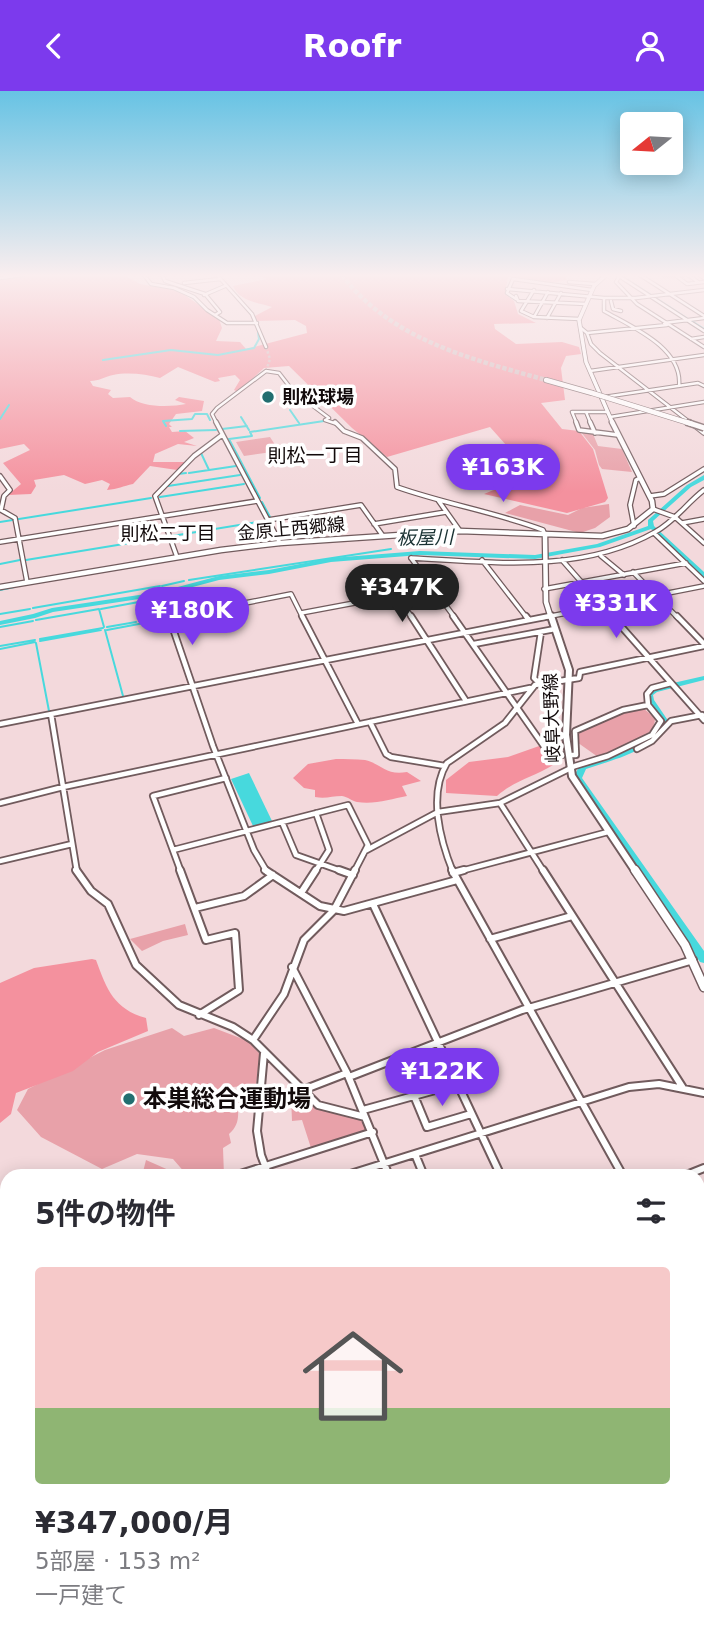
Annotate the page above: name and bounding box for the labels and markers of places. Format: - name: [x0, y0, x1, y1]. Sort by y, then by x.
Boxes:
- place label: 則松球場: [282, 386, 354, 407]
- marker: 則松球場: [260, 389, 276, 405]
- pin: ¥163K: [454, 445, 552, 504]
- pin: ¥347K: [353, 565, 451, 624]
- pin: ¥331K: [567, 581, 665, 640]
- pin: ¥180K: [143, 587, 241, 647]
- pin: ¥122K: [393, 1049, 491, 1108]
- place label: 本巣総合運動場: [143, 1085, 311, 1113]
- marker: 本巣総合運動場: [121, 1091, 137, 1107]

